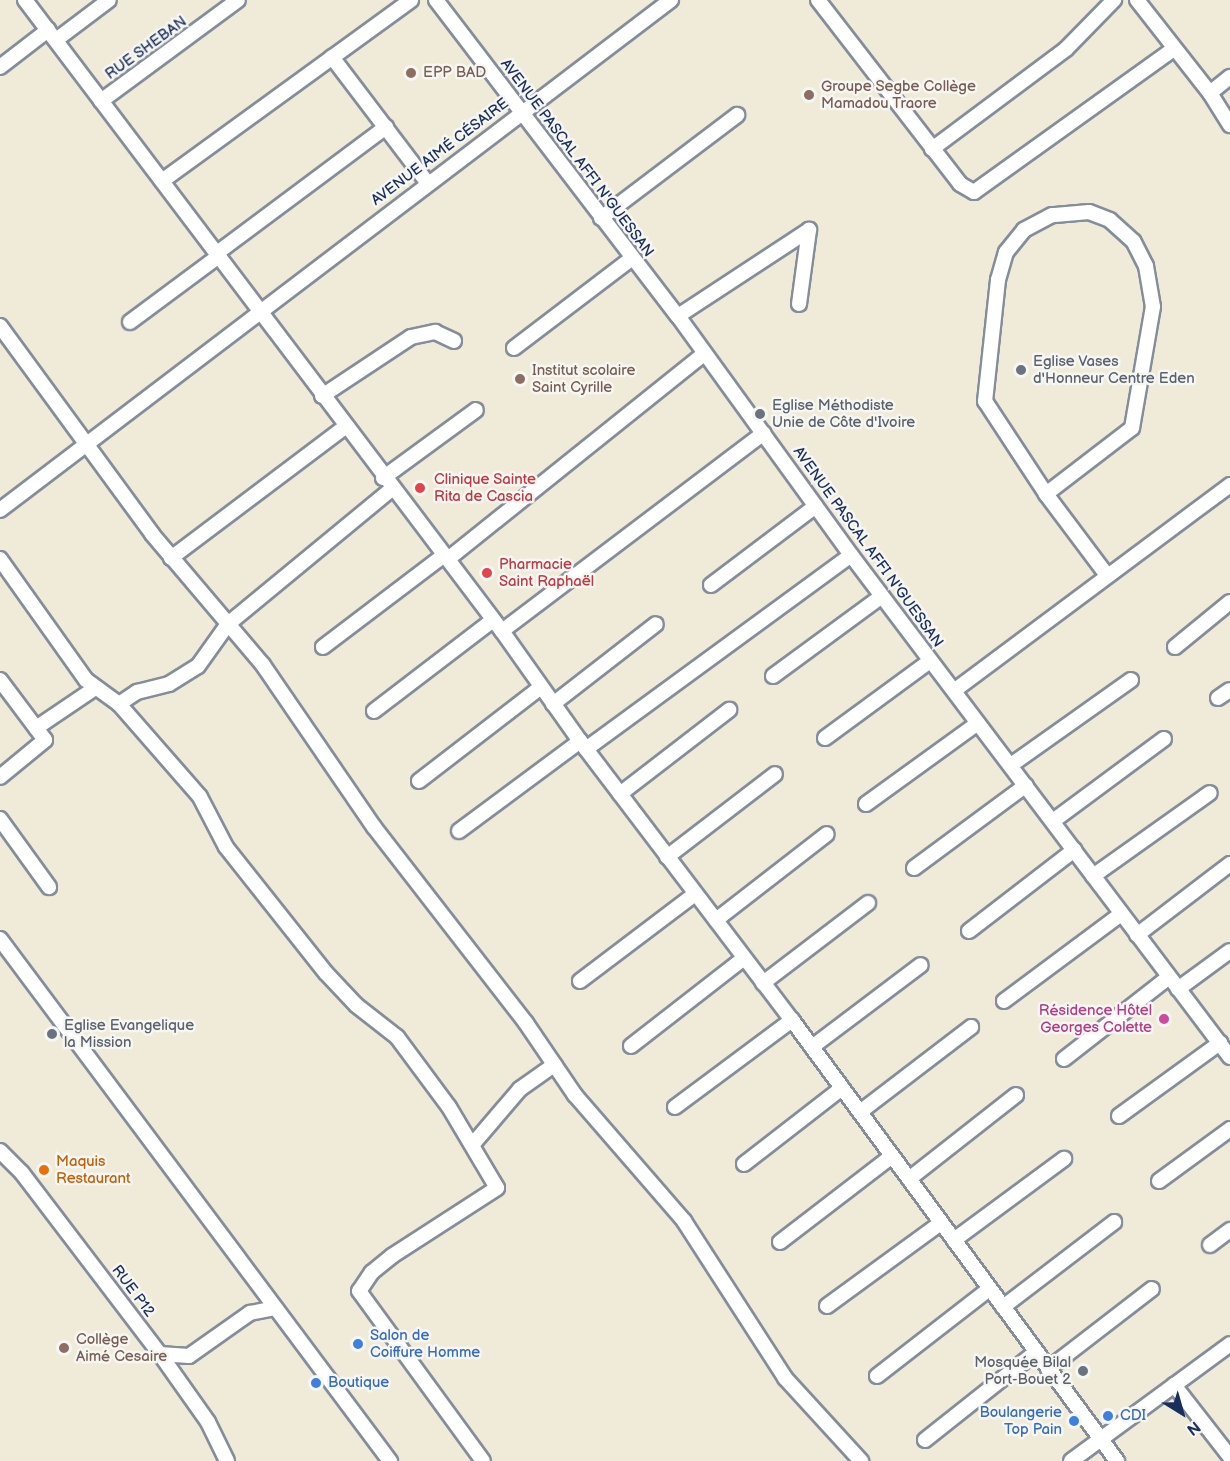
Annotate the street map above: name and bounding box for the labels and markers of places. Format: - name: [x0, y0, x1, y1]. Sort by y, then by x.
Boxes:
- place label: EPP BAD: [423, 64, 486, 82]
- marker: EPP BAD: [404, 66, 418, 80]
- place label: Groupe Segbe Collège Mamadou Traore: [821, 77, 976, 112]
- marker: Groupe Segbe Collège Mamadou Traore: [802, 88, 816, 102]
- place label: Eglise Vases d'Honneur Centre Eden: [1033, 352, 1195, 387]
- place label: Institut scolaire Saint Cyrille: [532, 361, 635, 396]
- marker: Eglise Vases d'Honneur Centre Eden: [1014, 363, 1028, 377]
- marker: Institut scolaire Saint Cyrille: [513, 372, 527, 386]
- place label: Eglise Méthodiste Unie de Côte d'Ivoire: [772, 396, 915, 431]
- marker: Eglise Méthodiste Unie de Côte d'Ivoire: [753, 407, 767, 421]
- place label: Clinique Sainte Rita de Cascia: [434, 470, 536, 505]
- marker: Clinique Sainte Rita de Cascia: [411, 479, 429, 497]
- place label: Pharmacie Saint Raphaël: [499, 555, 594, 590]
- marker: Pharmacie Saint Raphaël: [480, 566, 494, 580]
- place label: Résidence Hôtel Georges Colette: [1039, 1001, 1152, 1036]
- marker: Résidence Hôtel Georges Colette: [1157, 1012, 1171, 1026]
- place label: Eglise Evangelique la Mission: [64, 1016, 194, 1051]
- marker: Eglise Evangelique la Mission: [45, 1027, 59, 1041]
- place label: Maquis Restaurant: [56, 1152, 131, 1187]
- marker: Maquis Restaurant: [37, 1163, 51, 1177]
- place label: Salon de Coiffure Homme: [370, 1326, 480, 1361]
- place label: Collège Aimé Cesaire: [76, 1330, 167, 1365]
- marker: Salon de Coiffure Homme: [351, 1337, 365, 1351]
- marker: Collège Aimé Cesaire: [57, 1341, 71, 1355]
- place label: Mosquée Bilal Port-Bouet 2: [974, 1353, 1071, 1388]
- marker: Mosquée Bilal Port-Bouet 2: [1076, 1364, 1090, 1378]
- place label: Boutique: [328, 1374, 389, 1392]
- marker: Boutique: [309, 1376, 323, 1390]
- place label: Boulangerie Top Pain: [979, 1403, 1062, 1438]
- place label: CDI: [1120, 1407, 1146, 1425]
- marker: CDI: [1101, 1409, 1115, 1423]
- marker: Boulangerie Top Pain: [1067, 1414, 1081, 1428]

